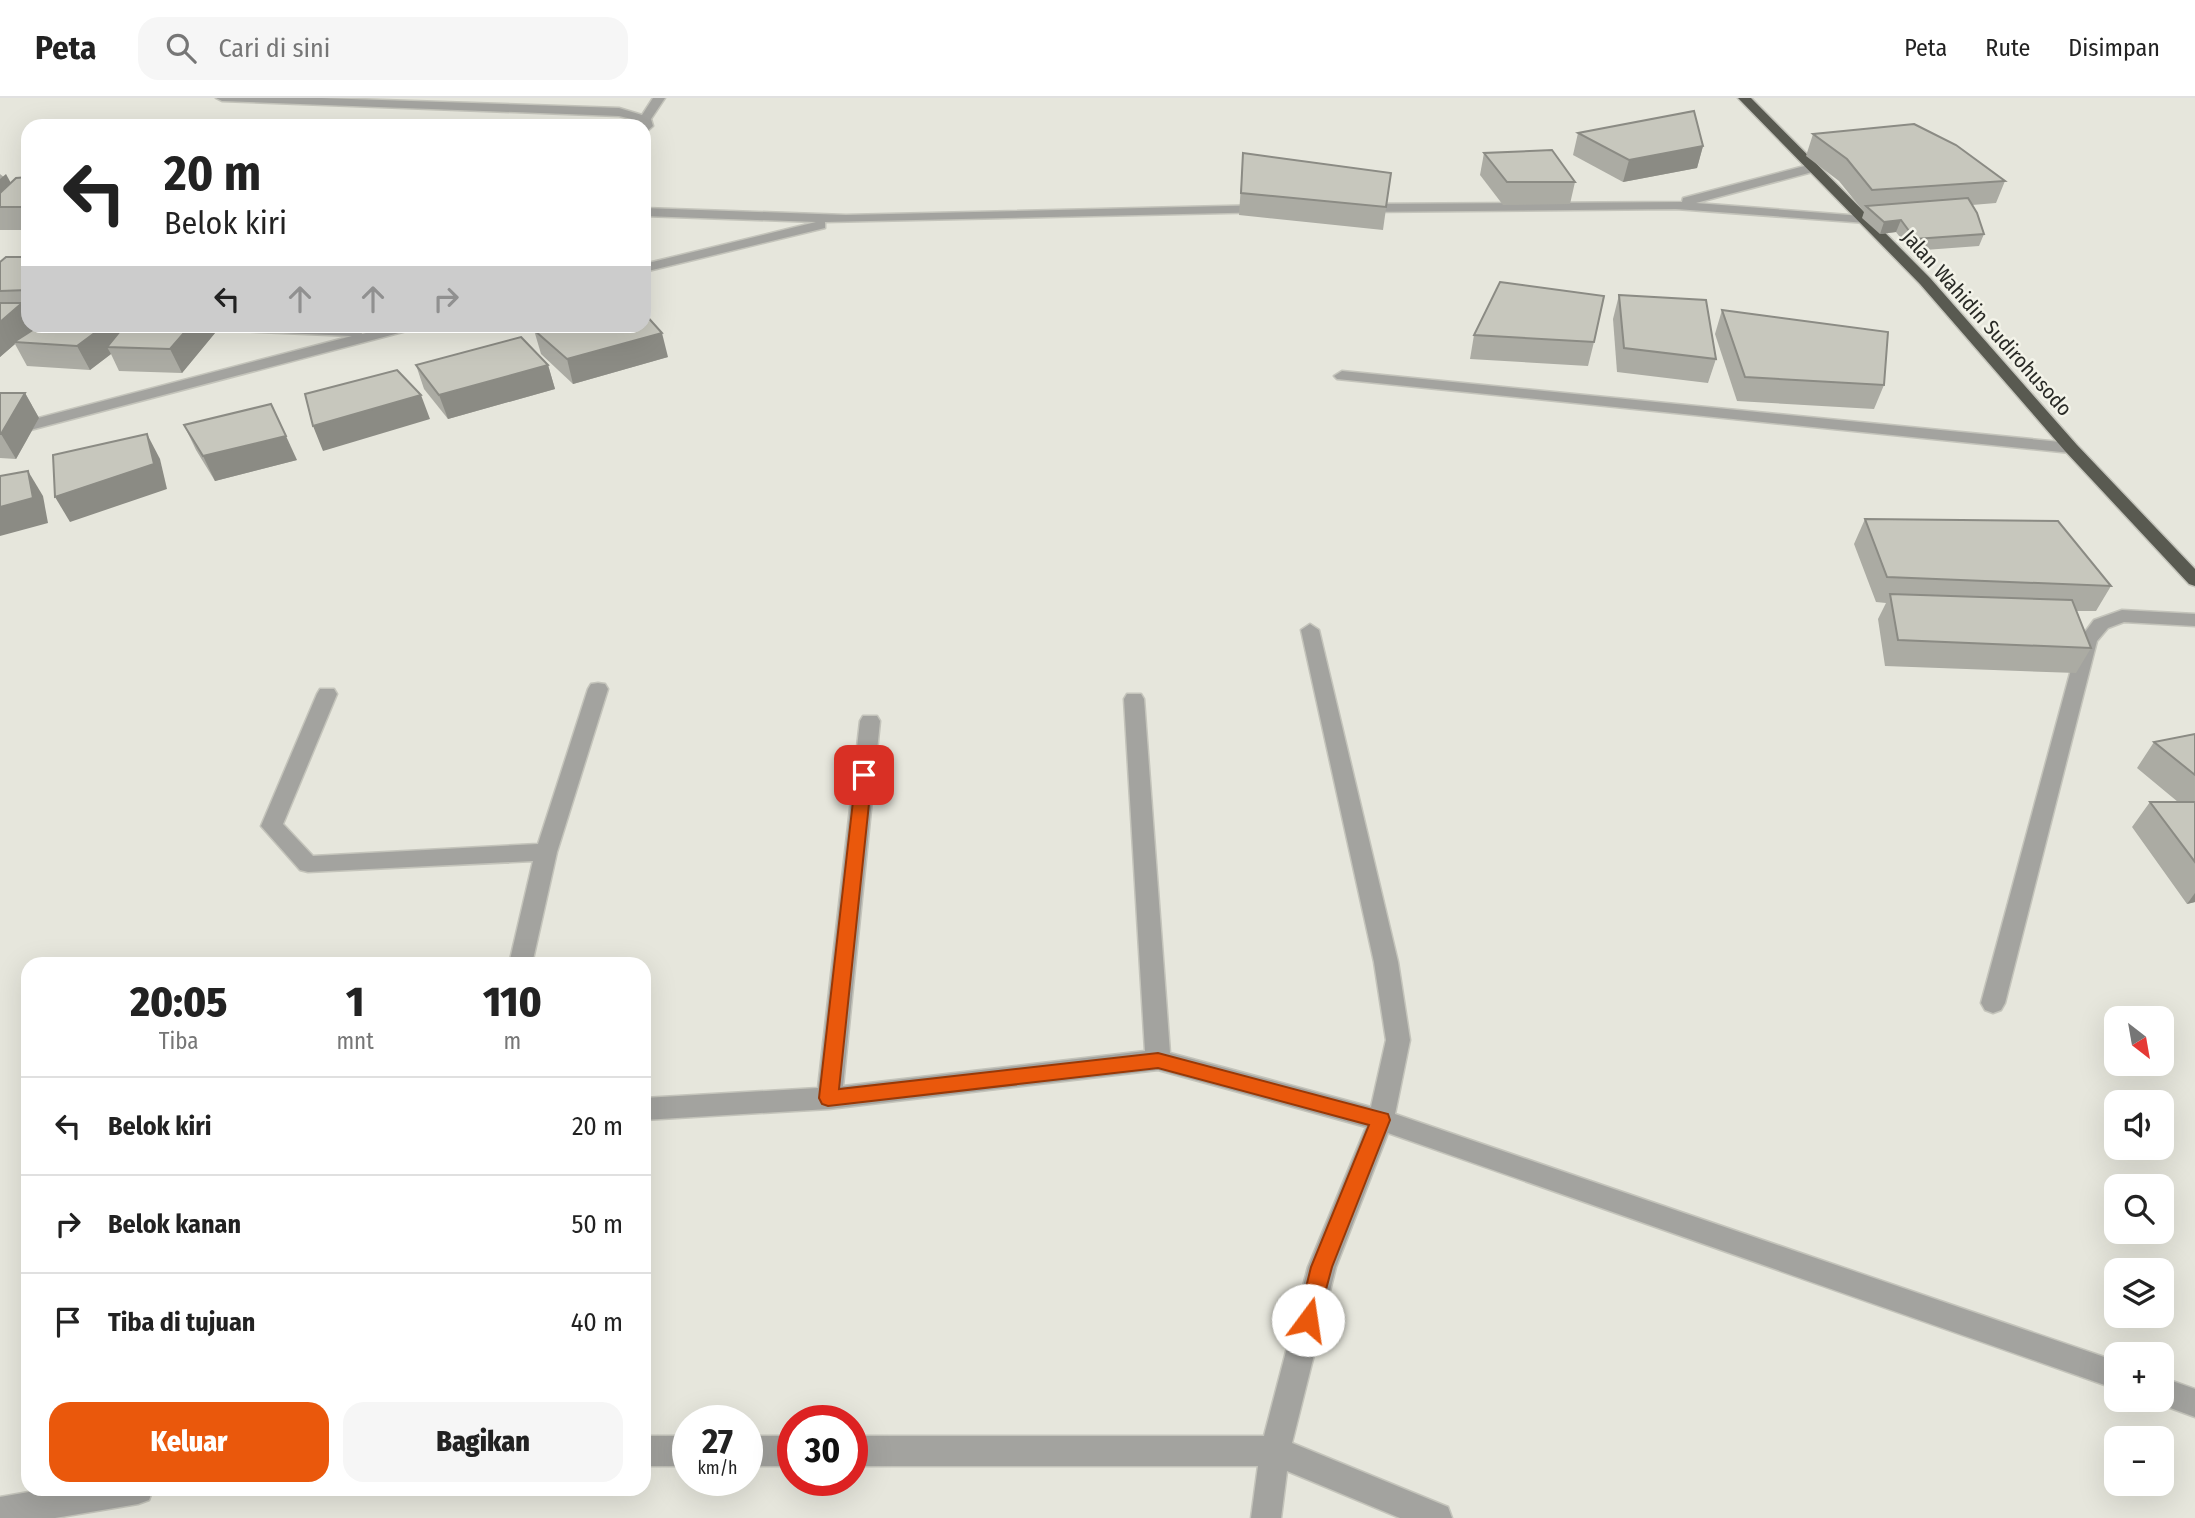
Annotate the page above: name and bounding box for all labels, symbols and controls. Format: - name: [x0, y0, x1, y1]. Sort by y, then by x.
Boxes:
- search box: [138, 17, 628, 80]
- text: Peta: [35, 28, 96, 68]
- icon: search: [162, 29, 200, 67]
- text: Cari di sini: [218, 33, 330, 64]
- text: Peta: [1904, 34, 1947, 62]
- text: Rute: [1985, 34, 2030, 62]
- text: Disimpan: [2068, 34, 2160, 62]
- text: 20 m: [164, 144, 261, 203]
- icon: left: [49, 147, 140, 238]
- text: Belok kiri: [164, 204, 287, 242]
- street label: Jalan Wahidin Sudirohusodo: [1896, 224, 2078, 422]
- icon: left: [208, 280, 246, 318]
- icon: ahead: [281, 280, 319, 318]
- icon: ahead: [354, 280, 392, 318]
- icon: right: [427, 280, 465, 318]
- pin: [834, 745, 894, 805]
- icon: arrive: [845, 756, 883, 794]
- text: 20:05: [130, 977, 227, 1027]
- text: 1: [346, 977, 364, 1027]
- text: 110: [483, 977, 542, 1027]
- north arrow: [2104, 1006, 2174, 1076]
- map controls: [2104, 1006, 2174, 1496]
- text: Tiba: [159, 1027, 199, 1055]
- text: mnt: [336, 1027, 374, 1055]
- text: m: [504, 1027, 521, 1055]
- button: sound: [2104, 1090, 2174, 1160]
- icon: left: [49, 1107, 87, 1145]
- text: Belok kiri: [108, 1111, 211, 1142]
- text: 20 m: [572, 1111, 623, 1142]
- button: search: [2104, 1174, 2174, 1244]
- icon: right: [49, 1205, 87, 1243]
- text: Belok kanan: [108, 1209, 241, 1240]
- text: 50 m: [571, 1209, 623, 1240]
- button: layers: [2104, 1258, 2174, 1328]
- position arrow: [1271, 1283, 1345, 1357]
- icon: arrive: [49, 1303, 87, 1341]
- text: Tiba di tujuan: [108, 1307, 255, 1338]
- text: 40 m: [571, 1307, 623, 1338]
- button: +: [2104, 1342, 2174, 1412]
- button: Keluar: [49, 1402, 329, 1482]
- button: Bagikan: [343, 1402, 623, 1482]
- speed limit sign: 30: [777, 1405, 868, 1496]
- text: 27: [702, 1420, 733, 1462]
- button: −: [2104, 1426, 2174, 1496]
- text: km/h: [697, 1457, 738, 1479]

